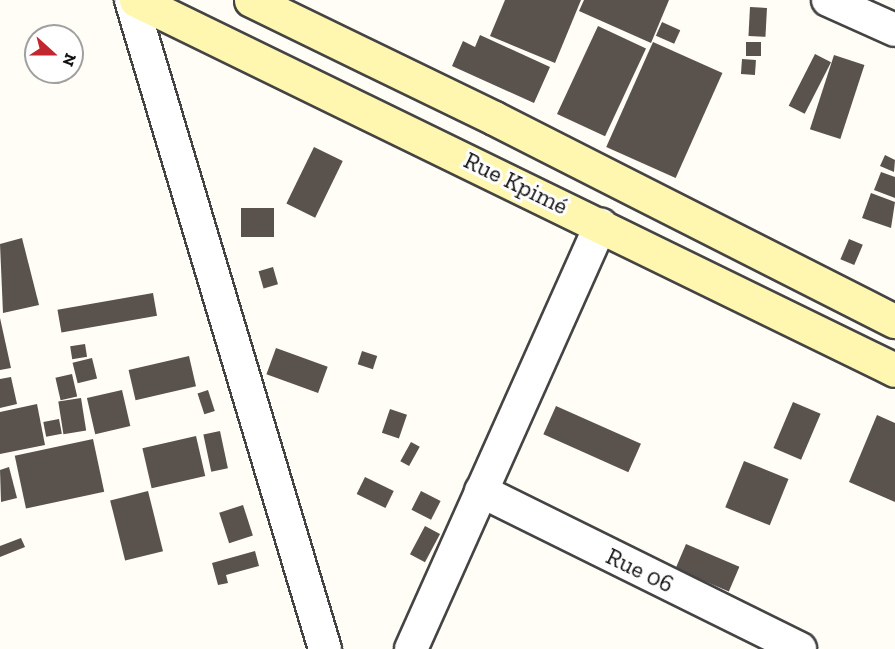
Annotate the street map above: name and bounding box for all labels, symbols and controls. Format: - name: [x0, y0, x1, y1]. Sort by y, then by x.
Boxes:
- north arrow: [24, 24, 84, 84]
- text: N: [58, 51, 80, 69]
- street label: Rue Kpimé: [459, 145, 573, 221]
- street label: Rue 06: [602, 541, 678, 599]

